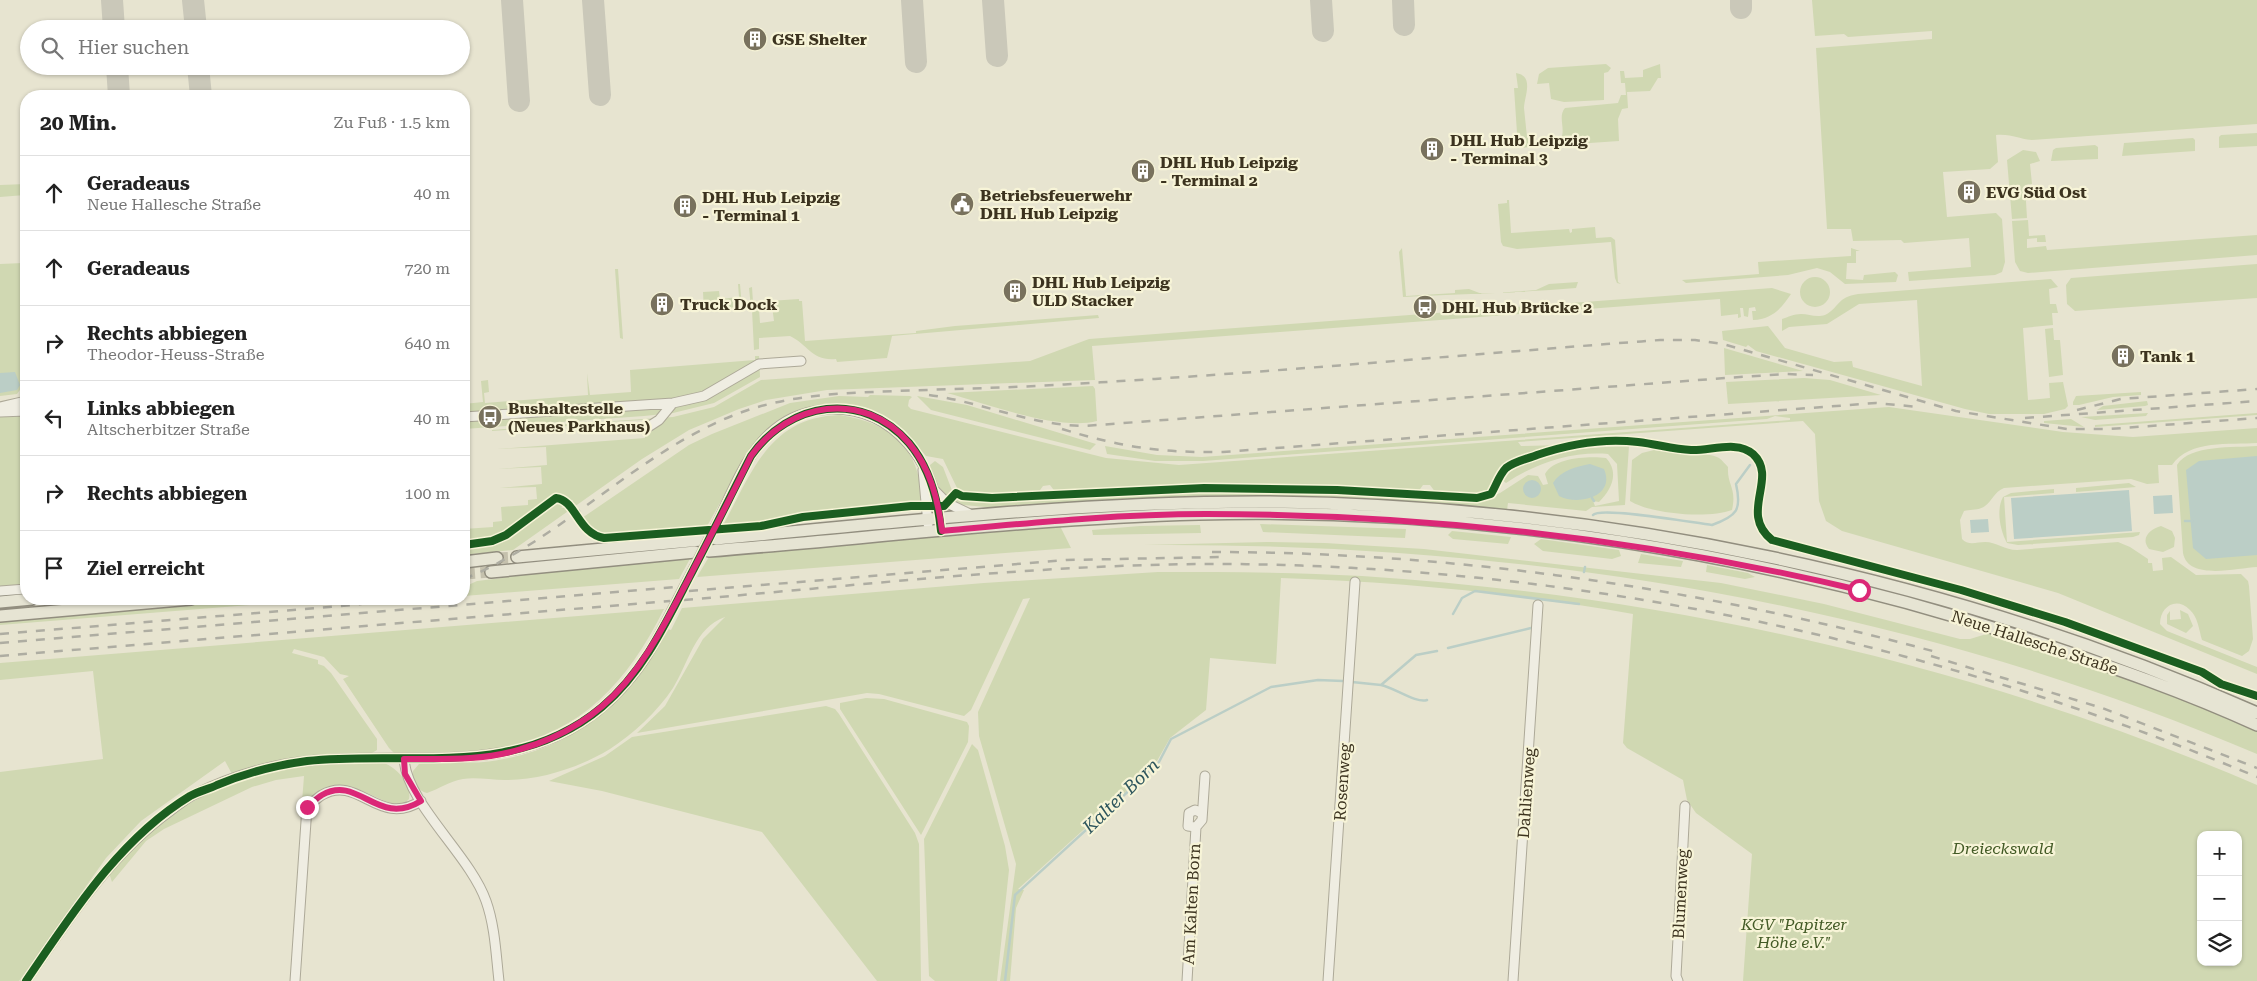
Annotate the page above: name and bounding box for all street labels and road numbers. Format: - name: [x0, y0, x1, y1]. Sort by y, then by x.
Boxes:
- street label: Neue Hallesche Straße: [1949, 607, 2121, 678]
- street label: Rosenweg: [1330, 742, 1355, 822]
- street label: Dahlienweg: [1514, 746, 1539, 839]
- street label: Am Kalten Born: [1179, 843, 1204, 965]
- street label: Blumenweg: [1669, 848, 1692, 939]

